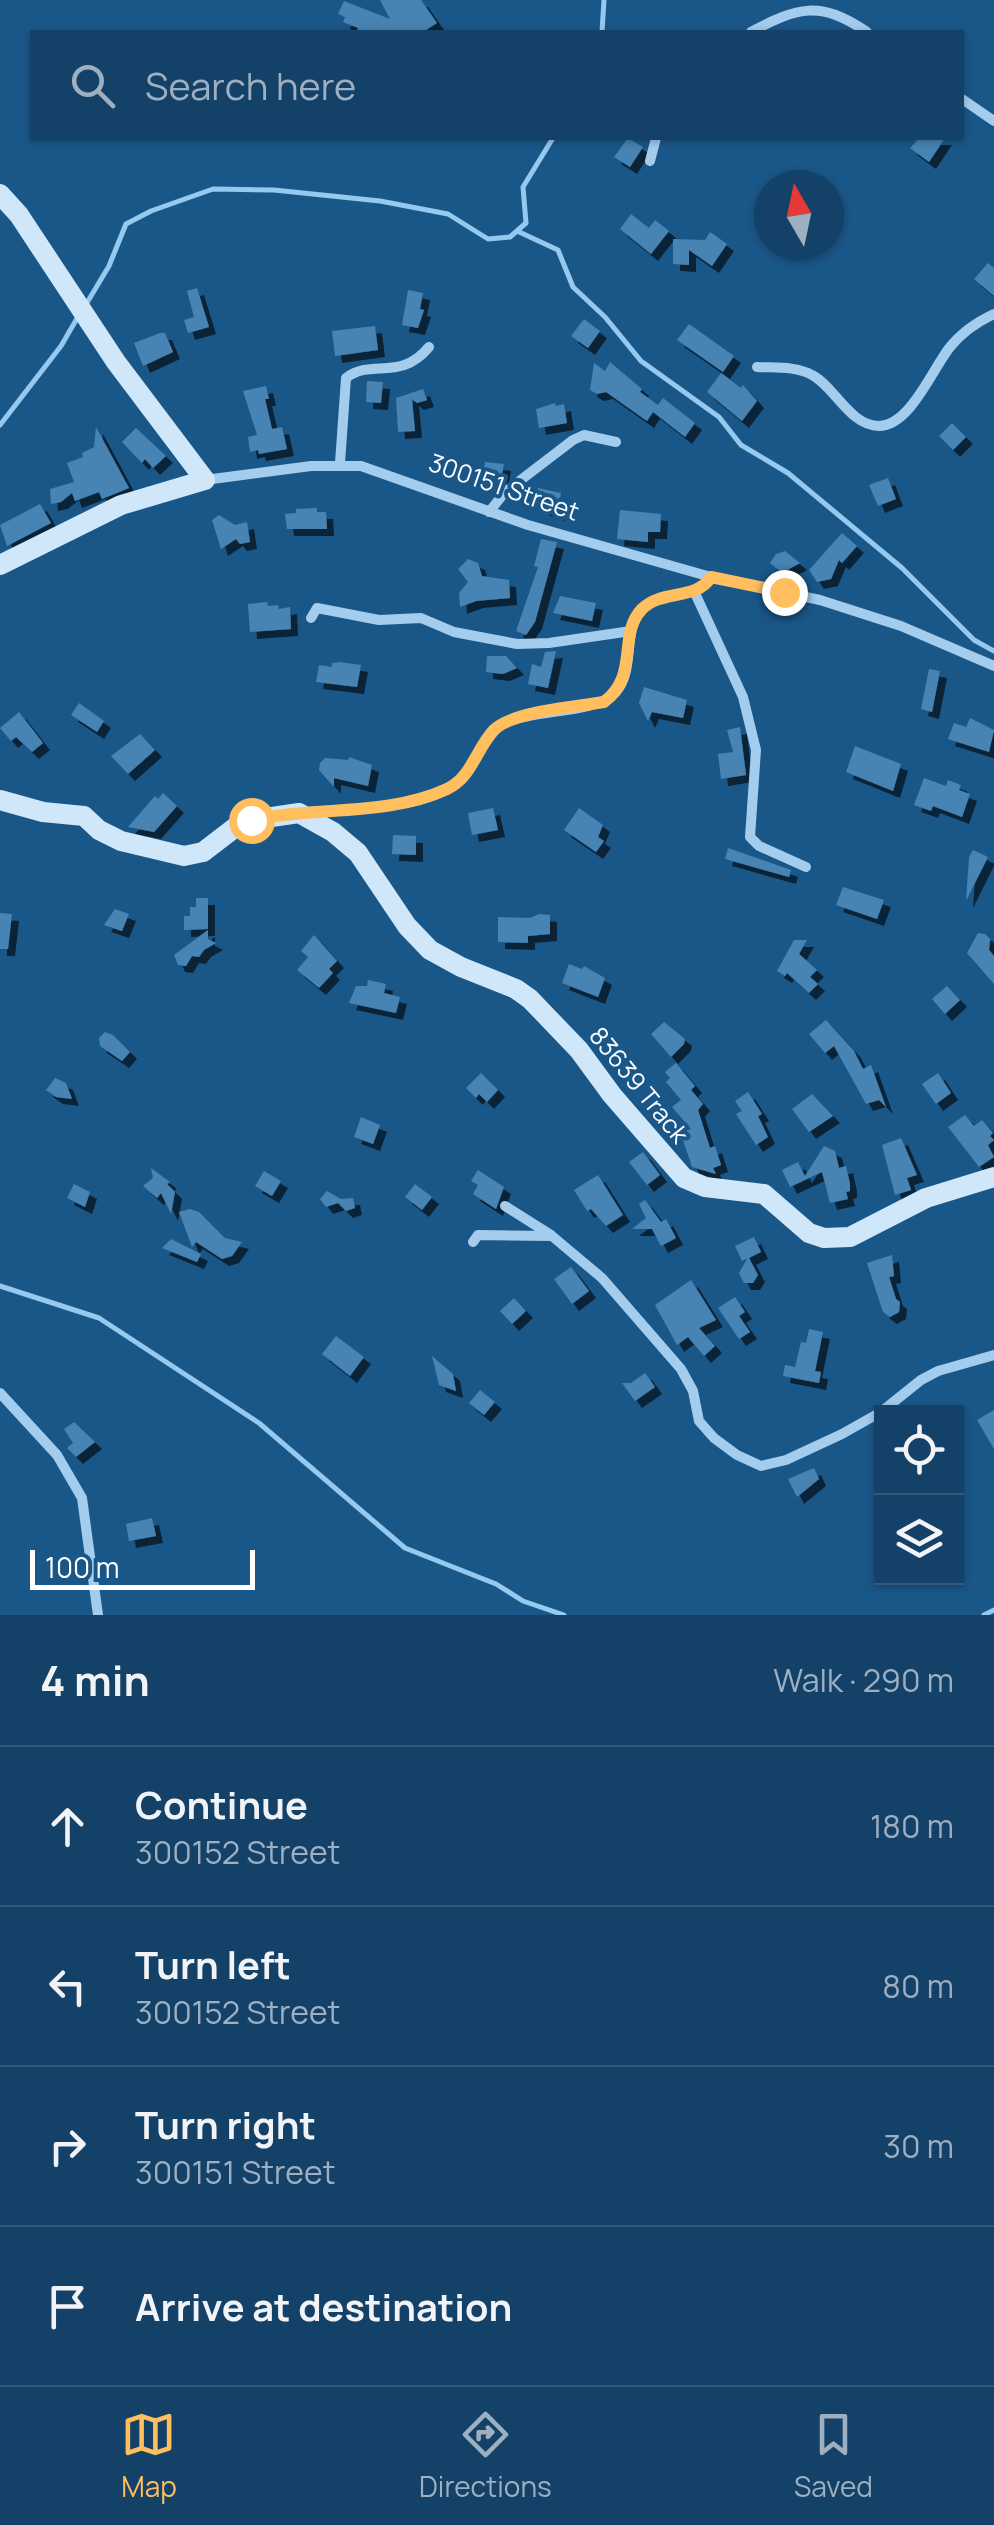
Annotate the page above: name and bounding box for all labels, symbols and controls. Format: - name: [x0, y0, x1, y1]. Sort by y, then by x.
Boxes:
- search box: [30, 30, 964, 140]
- icon: search: [65, 58, 120, 113]
- text: Search here: [145, 59, 356, 111]
- north arrow: [754, 170, 844, 260]
- street label: 300151 Street: [424, 444, 584, 529]
- route end: [762, 570, 808, 616]
- route start: [229, 798, 275, 844]
- street label: 83639 Track: [582, 1019, 698, 1151]
- map controls: [874, 1405, 964, 1585]
- button: locate: [874, 1405, 964, 1495]
- button: layers: [874, 1495, 964, 1585]
- scale bar: [30, 1545, 255, 1590]
- text: 100 m: [45, 1548, 119, 1586]
- text: 4 min: [40, 1651, 150, 1709]
- text: Walk · 290 m: [773, 1658, 954, 1702]
- text: Continue: [135, 1778, 308, 1830]
- icon: ahead: [40, 1799, 95, 1854]
- text: 180 m: [870, 1804, 954, 1848]
- text: 300152 Street: [135, 1830, 340, 1874]
- text: Turn left: [135, 1938, 291, 1990]
- icon: left: [40, 1959, 95, 2014]
- text: 80 m: [882, 1964, 954, 2008]
- text: 300152 Street: [135, 1990, 340, 2034]
- text: Turn right: [135, 2098, 316, 2150]
- icon: right: [40, 2119, 95, 2174]
- text: 30 m: [883, 2124, 954, 2168]
- text: 300151 Street: [135, 2150, 336, 2194]
- icon: arrive: [40, 2279, 95, 2334]
- text: Arrive at destination: [135, 2280, 512, 2332]
- tab: Map: [121, 2407, 177, 2505]
- tab: Directions: [419, 2407, 552, 2505]
- tab: Saved: [794, 2407, 873, 2505]

